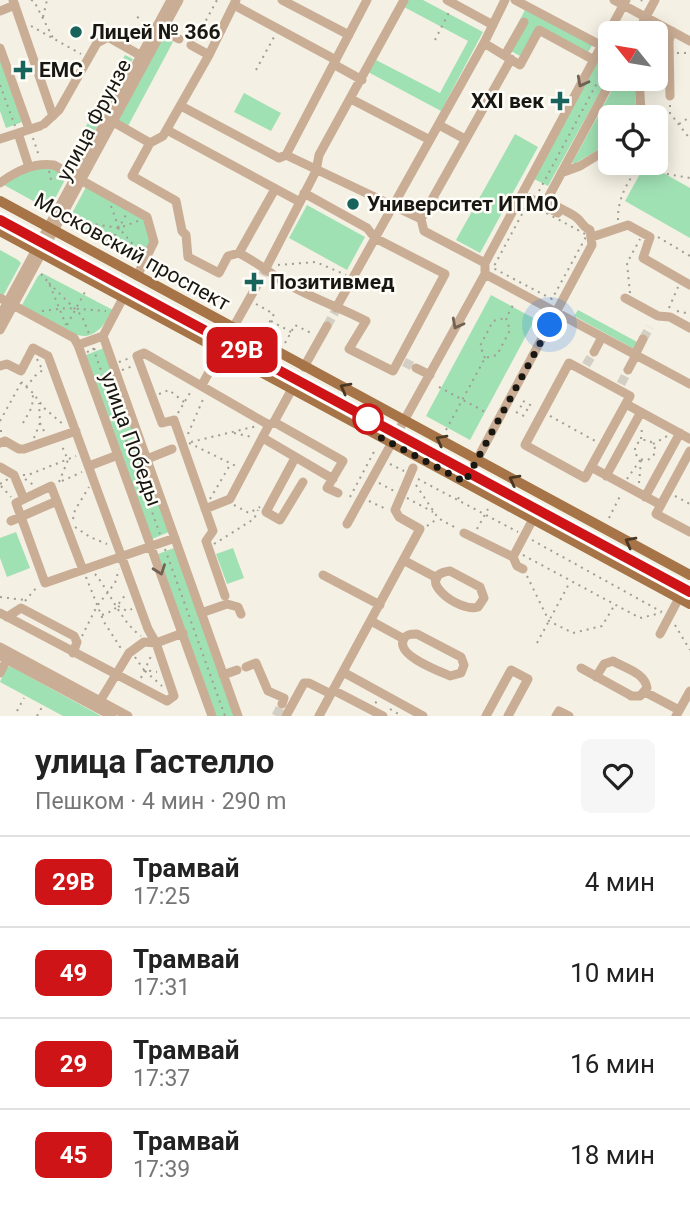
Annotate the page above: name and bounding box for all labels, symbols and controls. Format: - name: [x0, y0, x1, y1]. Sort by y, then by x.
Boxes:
- place label: Лицей № 366: [90, 20, 221, 44]
- north arrow: [598, 21, 668, 91]
- map controls: [598, 21, 668, 175]
- marker: Лицей № 366: [68, 24, 84, 40]
- street label: улица Фрунзе: [52, 55, 136, 185]
- place label: ЕМС: [39, 58, 83, 82]
- marker: ЕМС: [13, 60, 33, 80]
- one-way arrow: [577, 74, 591, 87]
- place label: XXI век: [471, 89, 544, 113]
- marker: XXI век: [550, 91, 570, 111]
- button: locate: [598, 105, 668, 175]
- street label: Московский проспект: [30, 188, 234, 316]
- place label: Университет ИТМО: [367, 192, 558, 216]
- marker: Университет ИТМО: [345, 196, 361, 212]
- place label: Позитивмед: [270, 270, 394, 294]
- marker: Позитивмед: [244, 272, 264, 292]
- your location: [532, 307, 567, 342]
- one-way arrow: [452, 317, 465, 329]
- line badge: 29В: [202, 327, 282, 373]
- text: 29В: [221, 336, 263, 364]
- street label: улица Победы: [96, 368, 166, 510]
- one-way arrow: [340, 383, 352, 397]
- unlabelled marker: [353, 404, 383, 434]
- one-way arrow: [436, 435, 448, 449]
- one-way arrow: [509, 474, 521, 488]
- one-way arrow: [625, 537, 637, 550]
- one-way arrow: [152, 564, 166, 576]
- button: heart: [581, 739, 655, 813]
- text: улица Гастелло: [35, 742, 274, 781]
- text: Пешком · 4 мин · 290 m: [35, 788, 286, 815]
- text: Трамвай: [133, 853, 240, 883]
- text: 4 мин: [585, 867, 655, 897]
- text: 29В: [52, 868, 95, 896]
- text: 17:25: [133, 883, 190, 910]
- text: Трамвай: [133, 944, 240, 974]
- text: 10 мин: [570, 958, 655, 988]
- text: 49: [60, 959, 87, 987]
- text: 17:31: [133, 974, 190, 1001]
- text: Трамвай: [133, 1035, 240, 1065]
- text: 16 мин: [570, 1049, 655, 1079]
- text: 29: [60, 1050, 87, 1078]
- text: 17:37: [133, 1065, 190, 1092]
- text: Трамвай: [133, 1126, 240, 1156]
- text: 18 мин: [570, 1140, 655, 1170]
- text: 45: [60, 1141, 87, 1169]
- text: 17:39: [133, 1156, 190, 1183]

